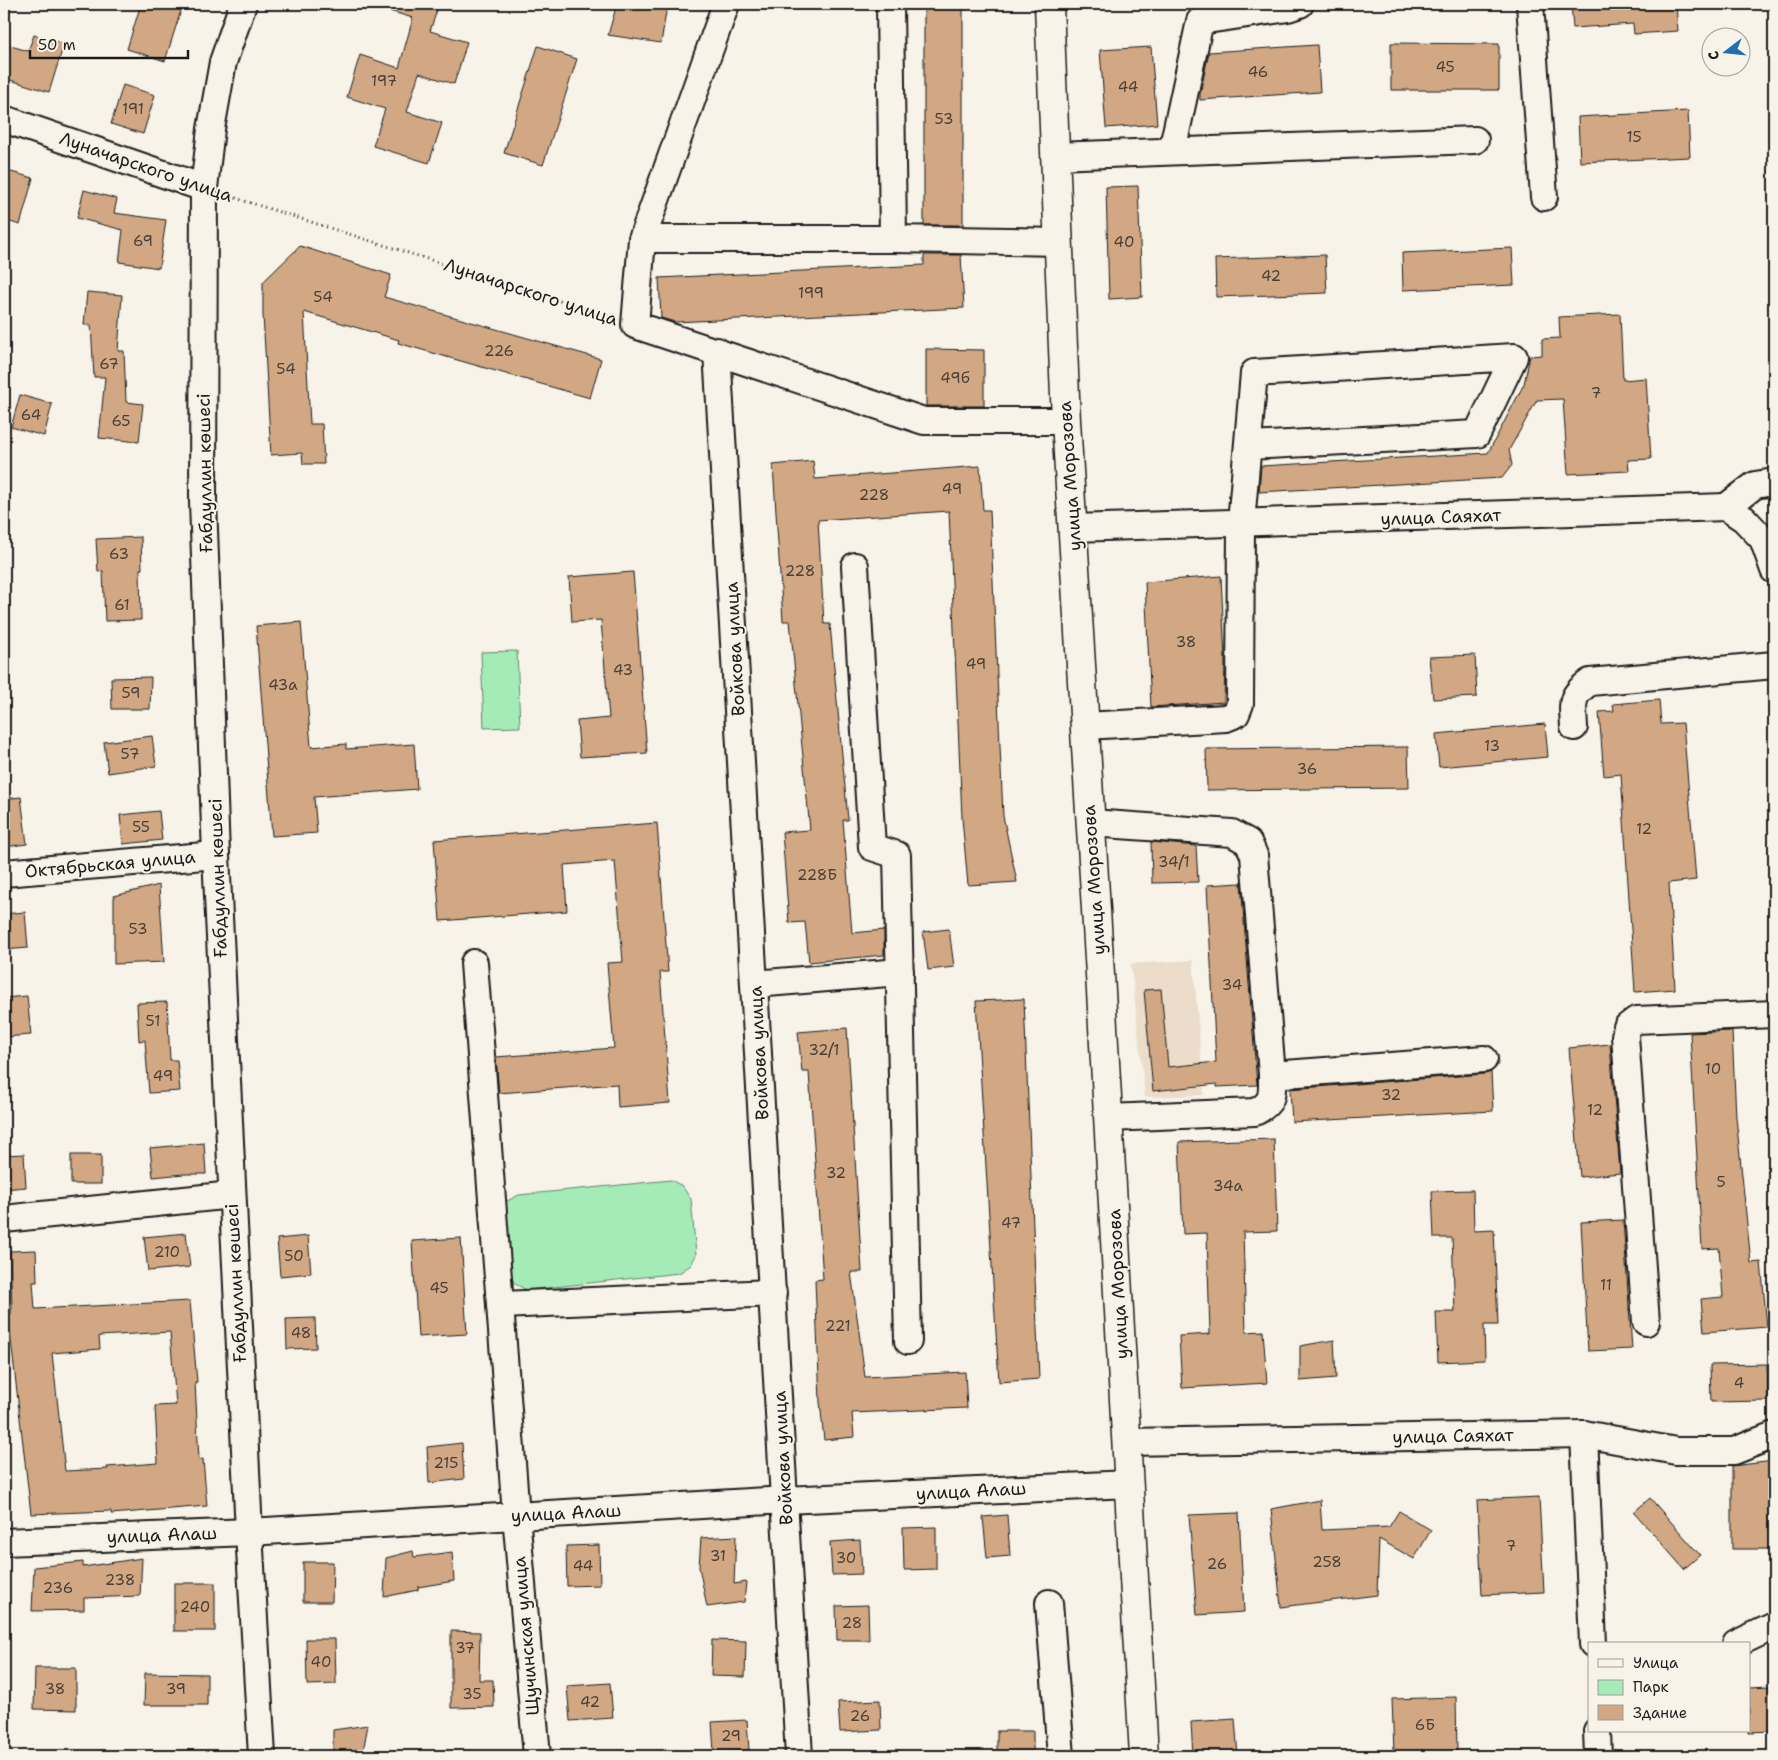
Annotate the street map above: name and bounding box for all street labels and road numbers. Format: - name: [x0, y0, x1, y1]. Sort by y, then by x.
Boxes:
- street label: Луначарского улица: [56, 126, 236, 208]
- street label: Луначарского улица: [441, 253, 621, 331]
- street label: Ғабдуллин көшесі: [192, 393, 218, 553]
- street label: улица Морозова: [1053, 400, 1087, 552]
- street label: улица Саяхат: [1380, 503, 1503, 531]
- street label: Войкова улица: [720, 581, 750, 717]
- street label: Ғабдуллин көшесі: [203, 798, 233, 958]
- street label: улица Морозова: [1077, 804, 1111, 956]
- street label: Октябрьская улица: [24, 845, 196, 883]
- street label: Войкова улица: [744, 985, 774, 1121]
- street label: Ғабдуллин көшесі: [220, 1203, 252, 1363]
- street label: улица Морозова: [1102, 1208, 1134, 1360]
- street label: Войкова улица: [768, 1390, 798, 1526]
- street label: улица Саяхат: [1392, 1423, 1515, 1449]
- street label: улица Алаш: [915, 1476, 1027, 1506]
- street label: улица Алаш: [510, 1498, 622, 1528]
- street label: улица Алаш: [106, 1521, 218, 1549]
- street label: Щучинская улица: [507, 1555, 545, 1717]

